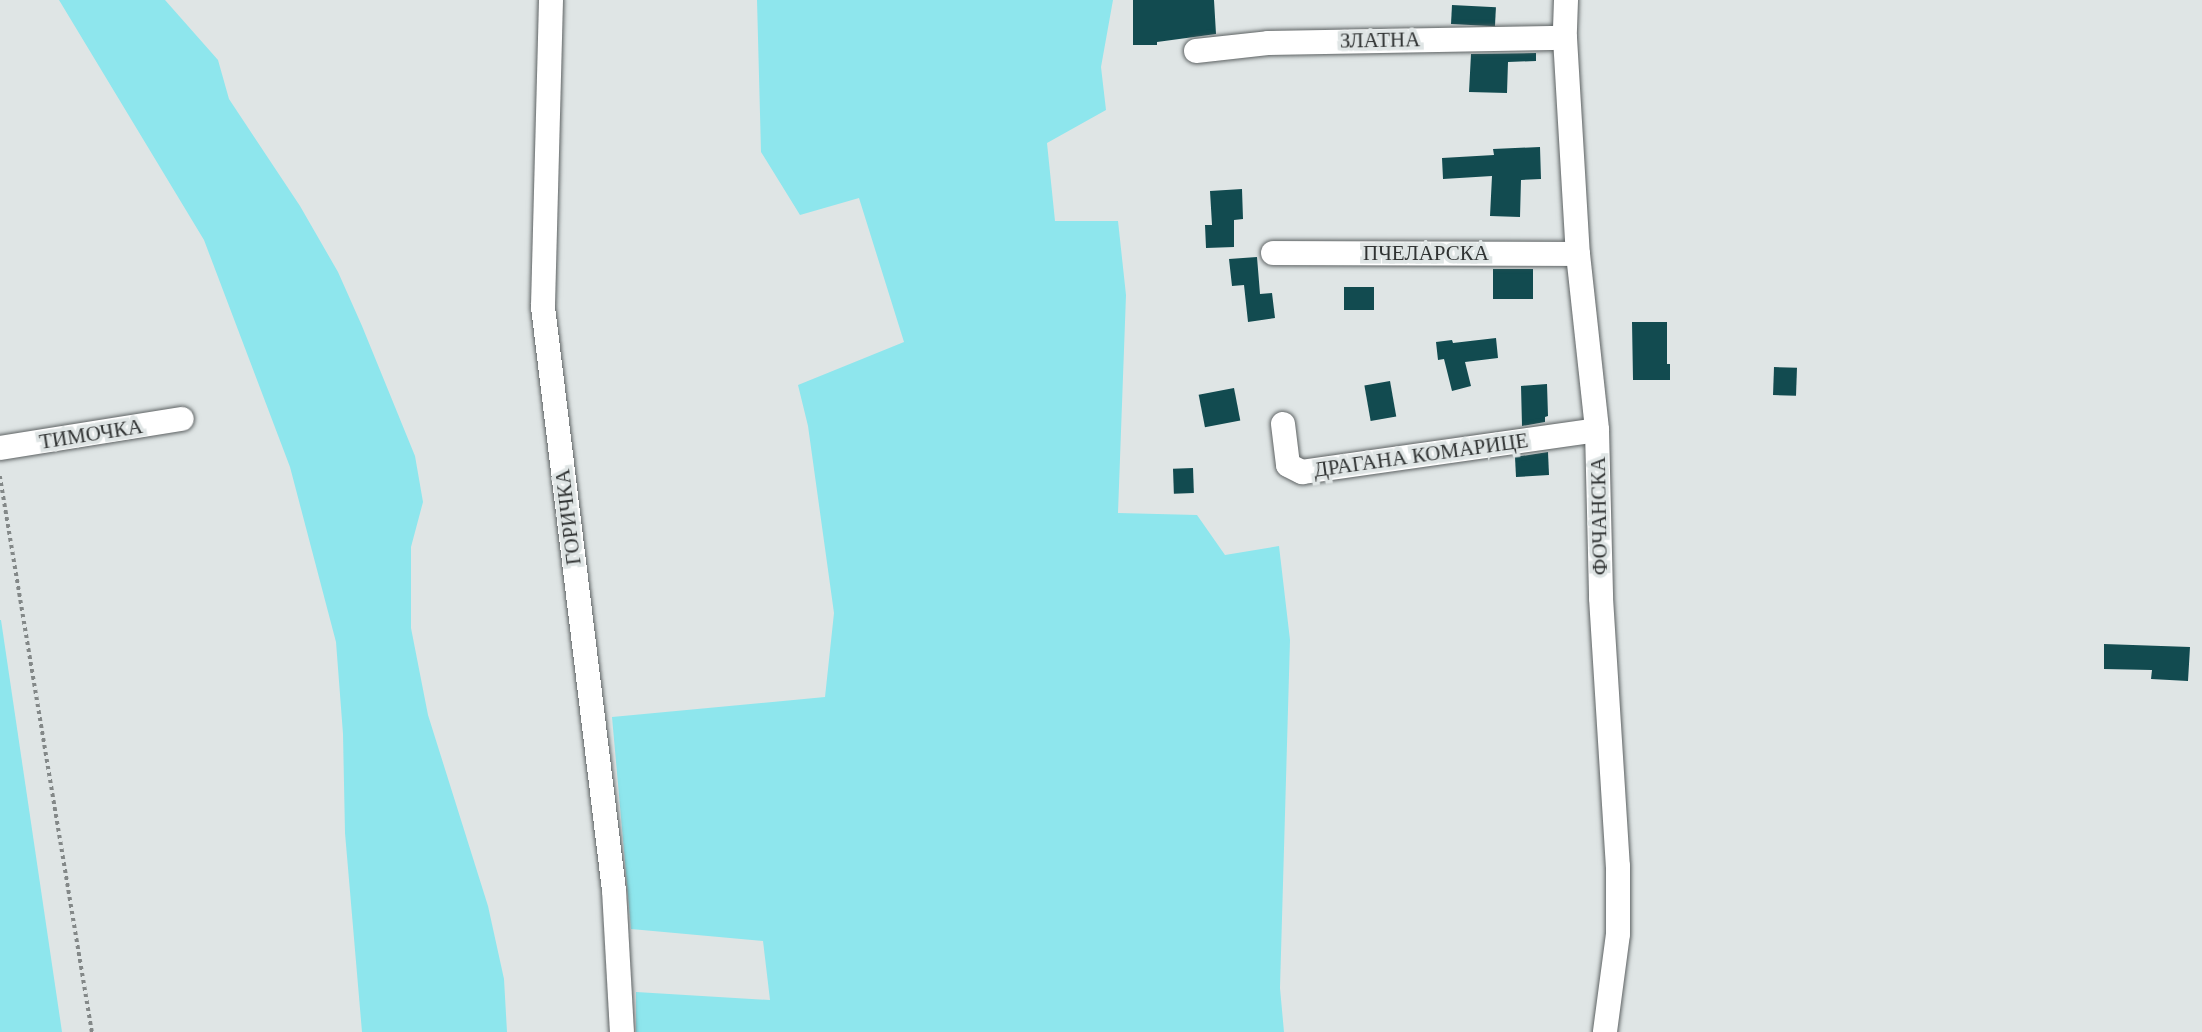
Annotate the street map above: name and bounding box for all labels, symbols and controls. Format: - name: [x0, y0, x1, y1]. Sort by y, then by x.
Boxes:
- street label: ЗЛАТНА: [1340, 27, 1420, 53]
- street label: ПЧЕЛАРСКА: [1363, 240, 1489, 266]
- street label: ТИМОЧКА: [38, 413, 144, 455]
- street label: ДРАГАНА КОМАРИЦЕ: [1312, 427, 1530, 483]
- street label: ФОЧАНСКА: [1585, 456, 1613, 576]
- street label: ГОРИЧКА: [550, 468, 586, 566]

